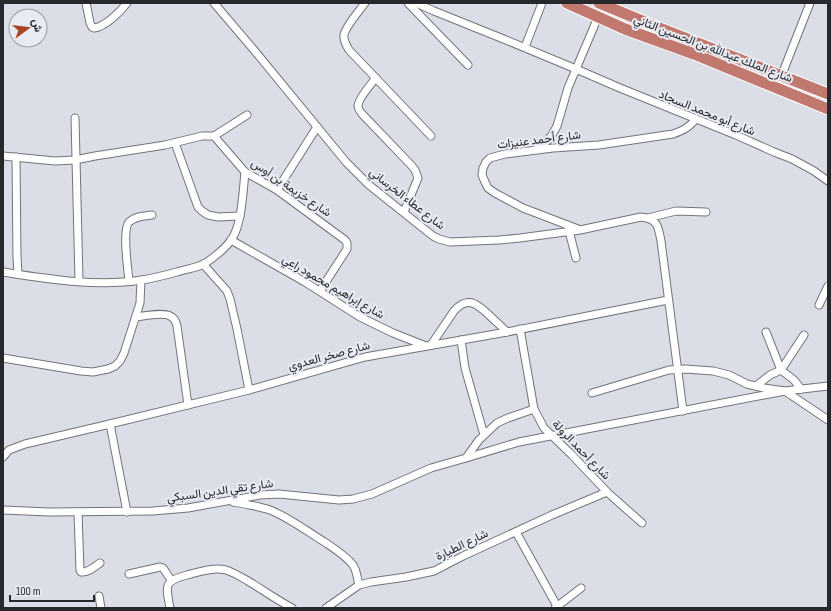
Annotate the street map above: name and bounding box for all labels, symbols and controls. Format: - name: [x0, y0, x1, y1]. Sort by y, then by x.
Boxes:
- north arrow: [8, 8, 48, 48]
- street label: شارع الملك عبدالله بن الحسين الثاني: [631, 12, 794, 88]
- text: ش: [29, 17, 45, 34]
- street label: شارع أبو محمد السجاد: [656, 87, 757, 140]
- street label: شارع أحمد عنيزات: [496, 127, 582, 154]
- street label: شارع خزيمة بن أوس: [247, 156, 334, 221]
- street label: شارع عطاء الخرساني: [365, 165, 448, 235]
- street label: شارع إبراهيم محمود راعي: [278, 252, 387, 324]
- street label: شارع صخر العدوي: [286, 338, 372, 376]
- street label: شارع أحمد الرولة: [548, 417, 613, 484]
- street label: شارع تقي الدين السبكي: [166, 476, 275, 508]
- street label: شارع الطيارة: [433, 526, 491, 565]
- scale bar: [10, 577, 94, 603]
- text: 100 m: [16, 584, 41, 599]

